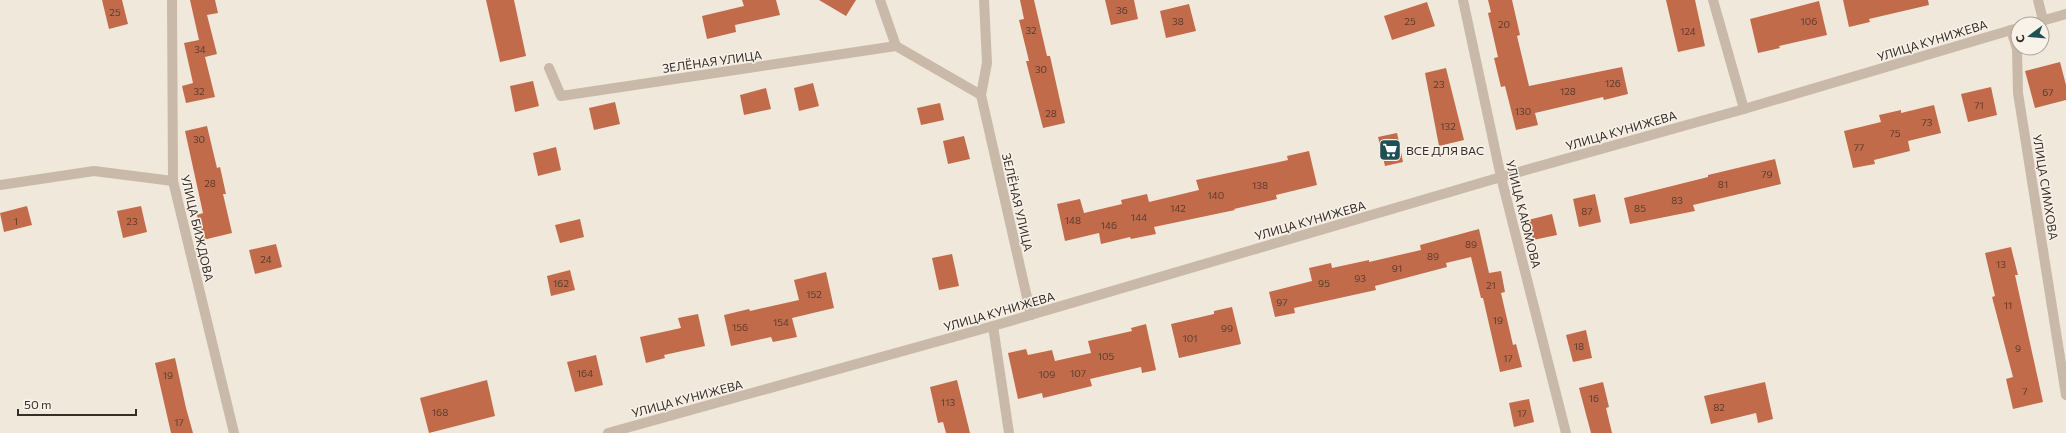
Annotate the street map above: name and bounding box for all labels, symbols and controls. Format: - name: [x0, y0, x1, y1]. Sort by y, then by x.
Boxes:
- house number: 36: [1116, 4, 1128, 16]
- house number: 25: [109, 6, 121, 18]
- house number: 38: [1172, 15, 1184, 27]
- house number: 25: [1404, 15, 1416, 27]
- house number: 106: [1801, 15, 1817, 27]
- north arrow: [2010, 16, 2050, 56]
- street label: УЛИЦА КУНИЖЕВА: [1875, 17, 1989, 63]
- house number: 20: [1498, 18, 1510, 30]
- house number: 32: [1025, 24, 1037, 36]
- house number: 124: [1680, 25, 1696, 37]
- text: С: [2012, 33, 2027, 44]
- house number: 34: [194, 43, 206, 55]
- street label: ЗЕЛЁНАЯ УЛИЦА: [661, 47, 763, 75]
- house number: 30: [1035, 63, 1047, 75]
- house number: 126: [1605, 77, 1621, 89]
- house number: 23: [1433, 78, 1445, 90]
- house number: 32: [193, 85, 205, 97]
- house number: 128: [1560, 85, 1576, 97]
- house number: 67: [2042, 86, 2054, 98]
- house number: 71: [1974, 99, 1984, 111]
- house number: 130: [1515, 105, 1531, 117]
- house number: 28: [1045, 107, 1057, 119]
- street label: УЛИЦА КУНИЖЕВА: [1564, 107, 1678, 153]
- house number: 73: [1922, 116, 1933, 128]
- house number: 132: [1440, 120, 1456, 132]
- house number: 75: [1890, 127, 1901, 139]
- house number: 30: [193, 133, 205, 145]
- street label: УЛИЦА СИМХОВА: [2031, 133, 2061, 241]
- supermarket icon: ВСЕ ДЛЯ ВАС: [1377, 137, 1403, 163]
- house number: 77: [1854, 141, 1864, 153]
- place label: ВСЕ ДЛЯ ВАС: [1406, 143, 1484, 157]
- street label: ЗЕЛЁНАЯ УЛИЦА: [1000, 152, 1036, 252]
- street label: УЛИЦА КАЮМОВА: [1504, 158, 1544, 270]
- house number: 79: [1761, 168, 1773, 180]
- street label: УЛИЦА БИЖДОВА: [179, 173, 217, 283]
- house number: 28: [204, 177, 216, 189]
- house number: 81: [1718, 178, 1728, 190]
- house number: 138: [1252, 179, 1268, 191]
- house number: 140: [1208, 189, 1224, 201]
- house number: 83: [1671, 194, 1683, 206]
- street label: УЛИЦА КУНИЖЕВА: [1253, 197, 1367, 243]
- house number: 142: [1170, 202, 1186, 214]
- house number: 85: [1634, 202, 1646, 214]
- house number: 87: [1581, 205, 1593, 217]
- house number: 144: [1131, 211, 1147, 223]
- house number: 148: [1065, 214, 1081, 226]
- house number: 1: [14, 215, 18, 227]
- house number: 23: [126, 215, 138, 227]
- house number: 146: [1101, 219, 1117, 231]
- house number: 89: [1465, 238, 1477, 250]
- house number: 89: [1427, 250, 1439, 262]
- house number: 24: [260, 253, 272, 265]
- house number: 13: [1996, 258, 2006, 270]
- house number: 91: [1392, 262, 1402, 274]
- house number: 93: [1354, 272, 1366, 284]
- house number: 162: [553, 277, 569, 289]
- house number: 95: [1318, 277, 1330, 289]
- house number: 21: [1486, 279, 1496, 291]
- house number: 152: [806, 288, 822, 300]
- street label: УЛИЦА КУНИЖЕВА: [942, 288, 1056, 334]
- house number: 97: [1276, 296, 1288, 308]
- house number: 11: [2004, 299, 2012, 311]
- house number: 19: [1493, 314, 1503, 326]
- house number: 154: [773, 316, 789, 328]
- house number: 156: [732, 321, 748, 333]
- house number: 99: [1221, 322, 1233, 334]
- house number: 101: [1182, 332, 1198, 344]
- house number: 18: [1574, 340, 1584, 352]
- house number: 9: [2015, 342, 2021, 354]
- house number: 105: [1098, 350, 1115, 362]
- house number: 17: [1503, 352, 1513, 364]
- house number: 164: [577, 367, 593, 379]
- house number: 107: [1070, 367, 1086, 379]
- house number: 109: [1039, 368, 1055, 380]
- house number: 19: [163, 369, 173, 381]
- street label: УЛИЦА КУНИЖЕВА: [630, 376, 744, 420]
- house number: 7: [2022, 385, 2028, 397]
- scale bar: [18, 391, 136, 417]
- house number: 16: [1589, 392, 1599, 404]
- house number: 113: [941, 396, 955, 408]
- text: 50 m: [24, 397, 52, 411]
- house number: 82: [1713, 401, 1725, 413]
- house number: 168: [432, 406, 448, 418]
- house number: 17: [1517, 407, 1527, 419]
- house number: 17: [174, 416, 184, 428]

